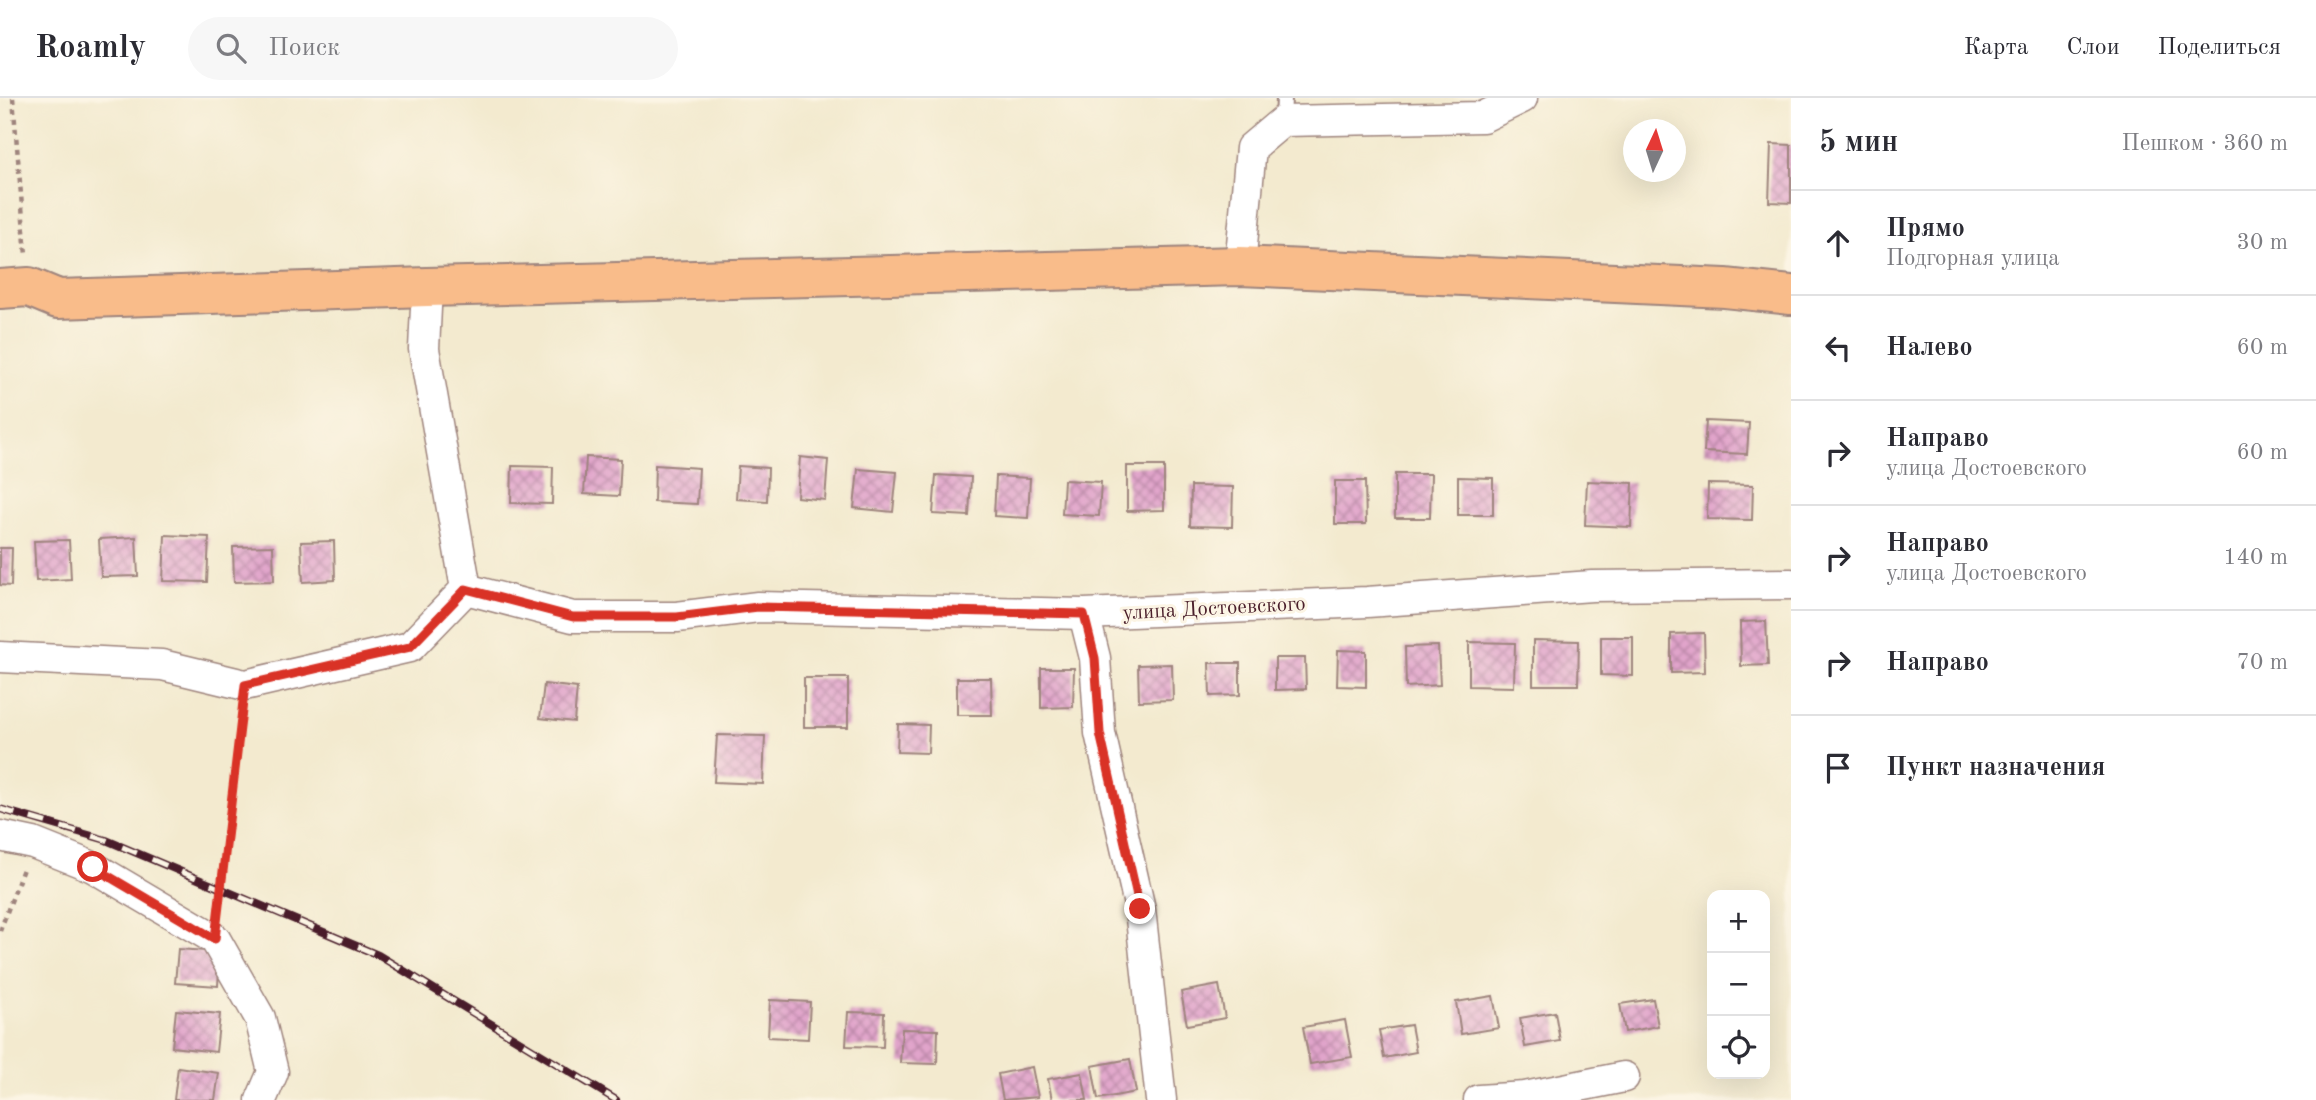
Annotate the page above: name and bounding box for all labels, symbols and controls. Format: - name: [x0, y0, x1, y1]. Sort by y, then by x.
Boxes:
- search box: [188, 17, 678, 80]
- icon: search: [212, 29, 250, 67]
- text: Roamly: [35, 32, 146, 65]
- text: Поиск: [268, 35, 340, 61]
- text: Карта: [1964, 36, 2029, 60]
- text: Слои: [2067, 36, 2120, 60]
- text: Поделиться: [2158, 36, 2281, 60]
- north arrow: [1623, 119, 1686, 182]
- text: 5 мин: [1819, 128, 1898, 158]
- text: Пешком · 360 m: [2122, 132, 2288, 155]
- text: Прямо: [1886, 216, 1965, 242]
- icon: ahead: [1819, 224, 1857, 262]
- text: 30 m: [2237, 231, 2288, 254]
- text: Подгорная улица: [1886, 247, 2060, 270]
- icon: left: [1819, 329, 1857, 367]
- text: Налево: [1886, 335, 1973, 361]
- text: 60 m: [2237, 336, 2288, 359]
- text: Направо: [1886, 426, 1989, 452]
- icon: right: [1819, 434, 1857, 472]
- text: 60 m: [2237, 441, 2288, 464]
- text: улица Достоевского: [1886, 457, 2087, 480]
- text: Направо: [1886, 531, 1989, 557]
- icon: right: [1819, 539, 1857, 577]
- text: 140 m: [2223, 546, 2288, 569]
- text: улица Достоевского: [1886, 562, 2087, 585]
- street label: улица Достоевского: [1122, 594, 1306, 624]
- icon: right: [1819, 644, 1857, 682]
- text: Направо: [1886, 650, 1989, 676]
- text: 70 m: [2237, 651, 2288, 674]
- icon: arrive: [1819, 749, 1857, 787]
- text: Пункт назначения: [1886, 755, 2105, 781]
- route start: [77, 851, 108, 882]
- map controls: [1707, 890, 1770, 1079]
- button: +: [1707, 890, 1770, 953]
- route end: [1124, 893, 1155, 924]
- button: −: [1707, 953, 1770, 1016]
- button: locate: [1707, 1016, 1770, 1079]

